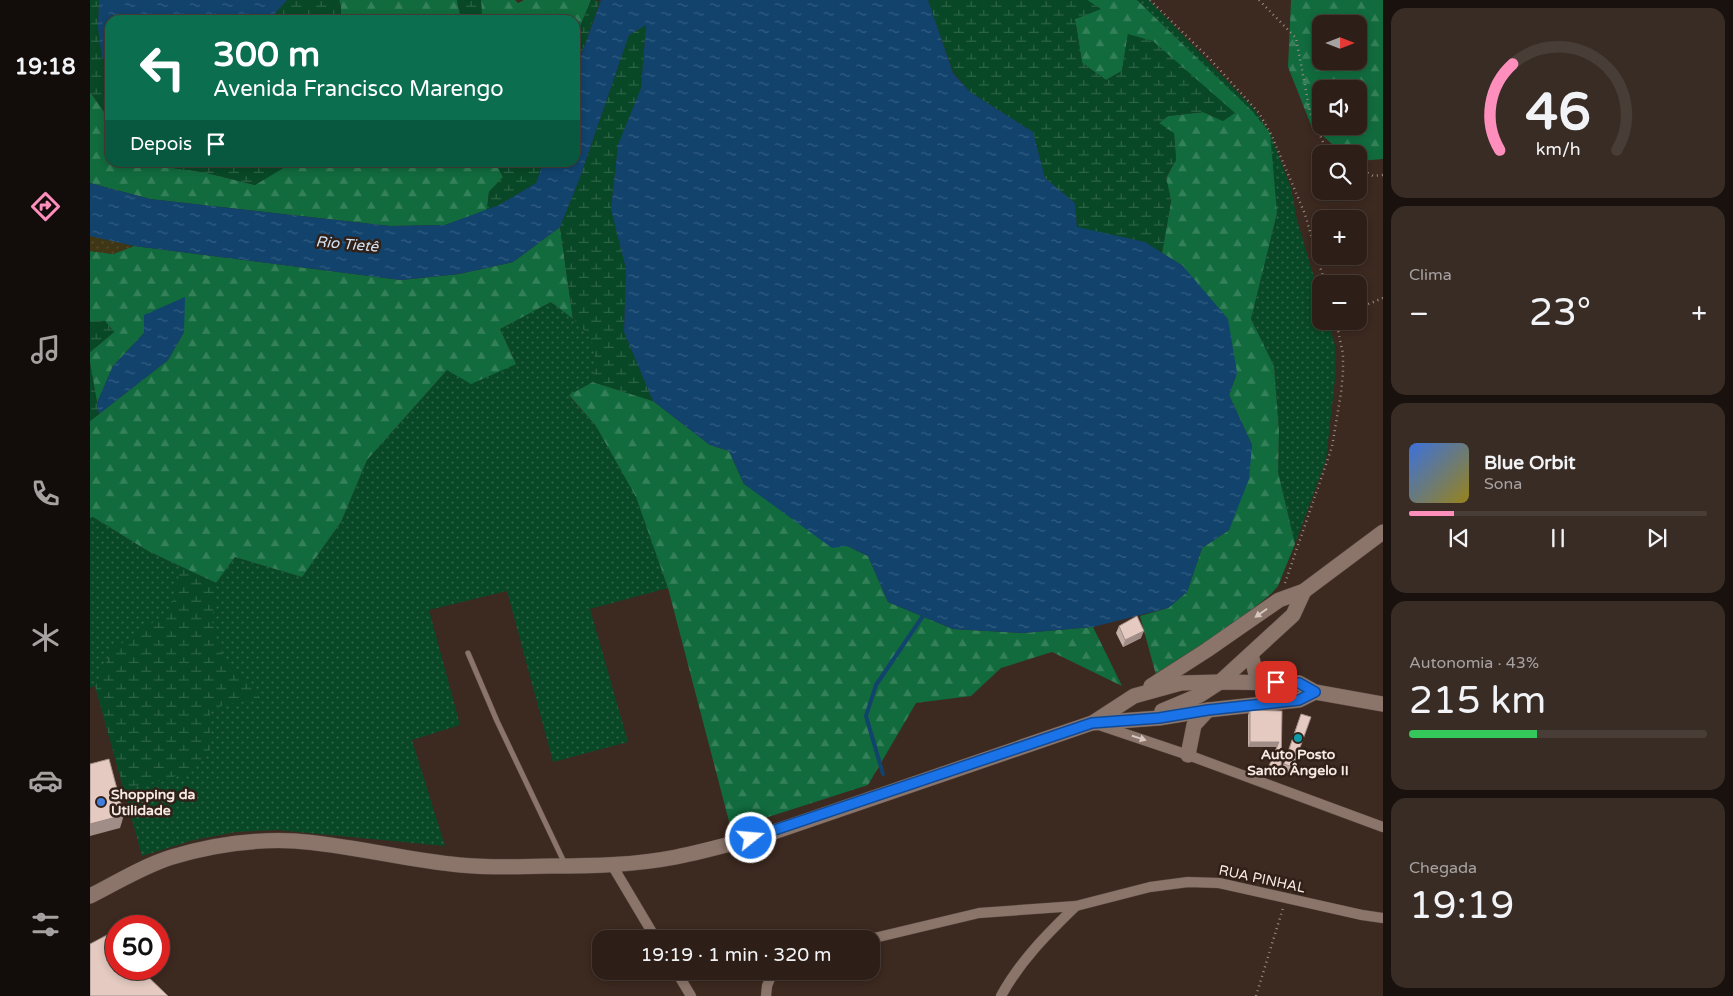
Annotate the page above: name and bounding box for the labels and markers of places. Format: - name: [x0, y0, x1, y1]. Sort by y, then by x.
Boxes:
- pin: [1255, 661, 1297, 703]
- marker: Auto Posto Santo Ângelo II: [1292, 732, 1304, 744]
- place label: Auto Posto Santo Ângelo II: [1247, 746, 1349, 779]
- place label: Shopping da Utilidade: [111, 786, 196, 819]
- marker: Shopping da Utilidade: [95, 796, 107, 808]

